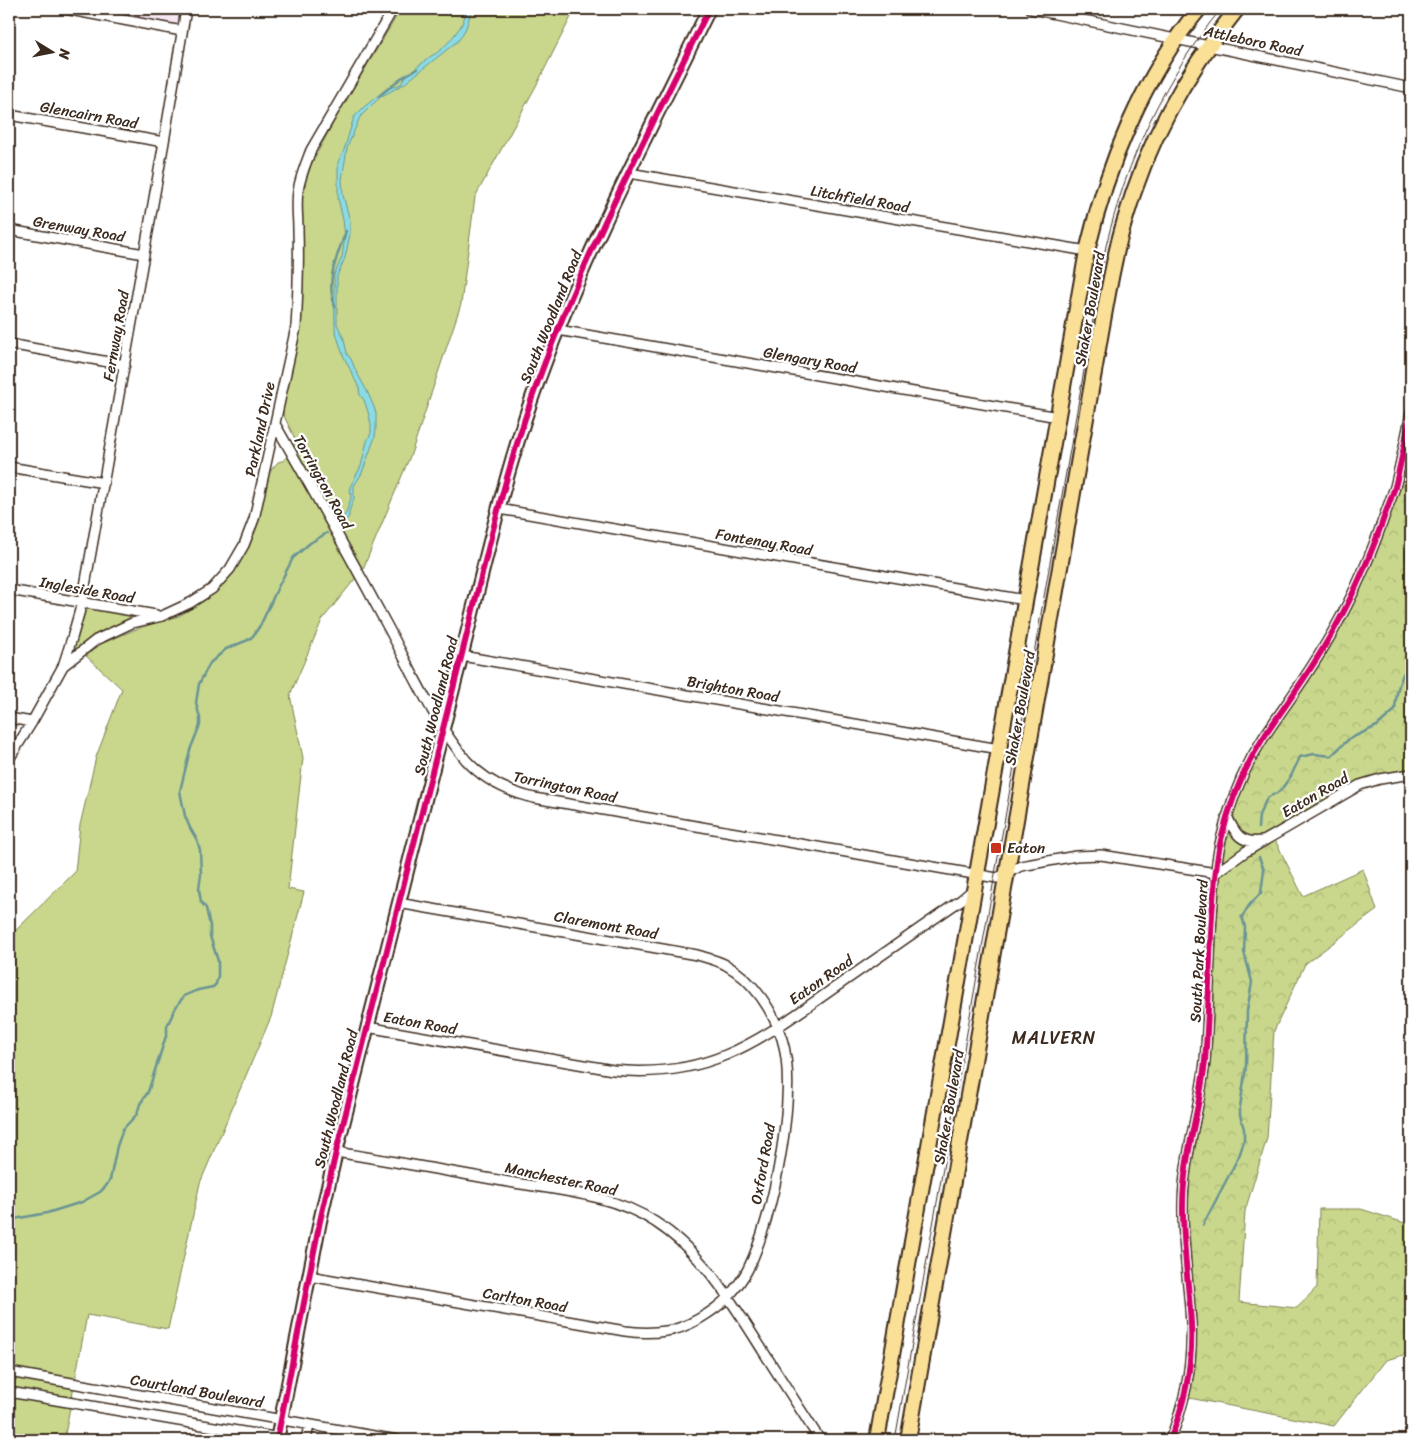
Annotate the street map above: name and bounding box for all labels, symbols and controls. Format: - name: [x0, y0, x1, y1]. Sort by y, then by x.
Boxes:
- street label: Attleboro Road: [1201, 18, 1305, 64]
- north arrow: [28, 28, 78, 78]
- text: N: [51, 46, 78, 61]
- street label: Glencairn Road: [38, 94, 141, 137]
- street label: Litchfield Road: [809, 178, 912, 221]
- street label: Grenway Road: [31, 208, 128, 250]
- street label: South Woodland Road: [512, 245, 590, 388]
- street label: Shaker Boulevard: [1067, 249, 1113, 368]
- street label: Fernway Road: [95, 288, 137, 383]
- street label: Glengary Road: [761, 339, 860, 381]
- street label: Parkland Drive: [237, 379, 283, 479]
- street label: Torrington Road: [286, 430, 360, 535]
- street label: Fontenay Road: [714, 521, 815, 563]
- street label: Ingleside Road: [37, 569, 138, 611]
- street label: South Woodland Road: [406, 633, 466, 778]
- street label: Shaker Boulevard: [997, 648, 1043, 767]
- street label: Brighton Road: [685, 668, 782, 710]
- street label: Torrington Road: [511, 763, 620, 811]
- street label: Eaton Road: [1276, 765, 1354, 825]
- place label: Eaton: [1007, 835, 1045, 861]
- marker: Eaton: [989, 841, 1003, 855]
- street label: South Park Boulevard: [1182, 878, 1216, 1023]
- street label: Claremont Road: [552, 903, 661, 947]
- street label: Eaton Road: [783, 948, 860, 1012]
- street label: Eaton Road: [381, 1004, 460, 1042]
- district label: MALVERN: [1012, 1022, 1096, 1054]
- street label: South Woodland Road: [306, 1026, 366, 1171]
- street label: Shaker Boulevard: [926, 1047, 972, 1166]
- street label: Oxford Road: [743, 1120, 783, 1206]
- street label: Manchester Road: [503, 1154, 620, 1204]
- street label: Carlton Road: [481, 1280, 570, 1320]
- street label: Courtland Boulevard: [128, 1367, 267, 1416]

